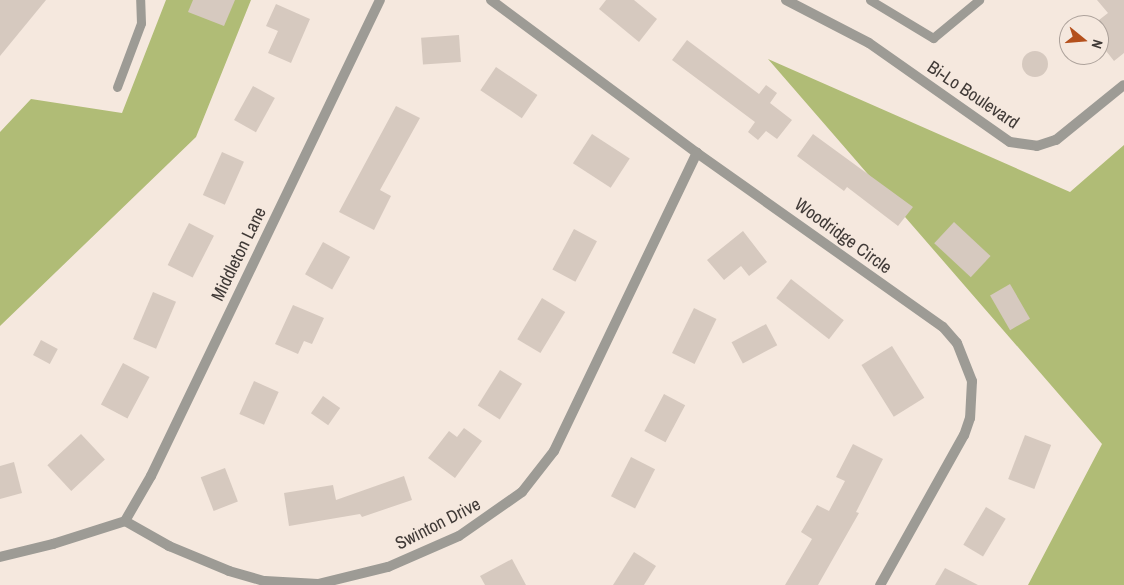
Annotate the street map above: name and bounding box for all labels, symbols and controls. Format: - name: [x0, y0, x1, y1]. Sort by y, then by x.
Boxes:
- north arrow: [1059, 15, 1109, 65]
- text: N: [1088, 37, 1107, 51]
- street label: Bi-Lo Boulevard: [923, 56, 1023, 134]
- street label: Woodridge Circle: [790, 194, 896, 278]
- street label: Middleton Lane: [207, 204, 271, 304]
- street label: Swinton Drive: [392, 493, 484, 555]

